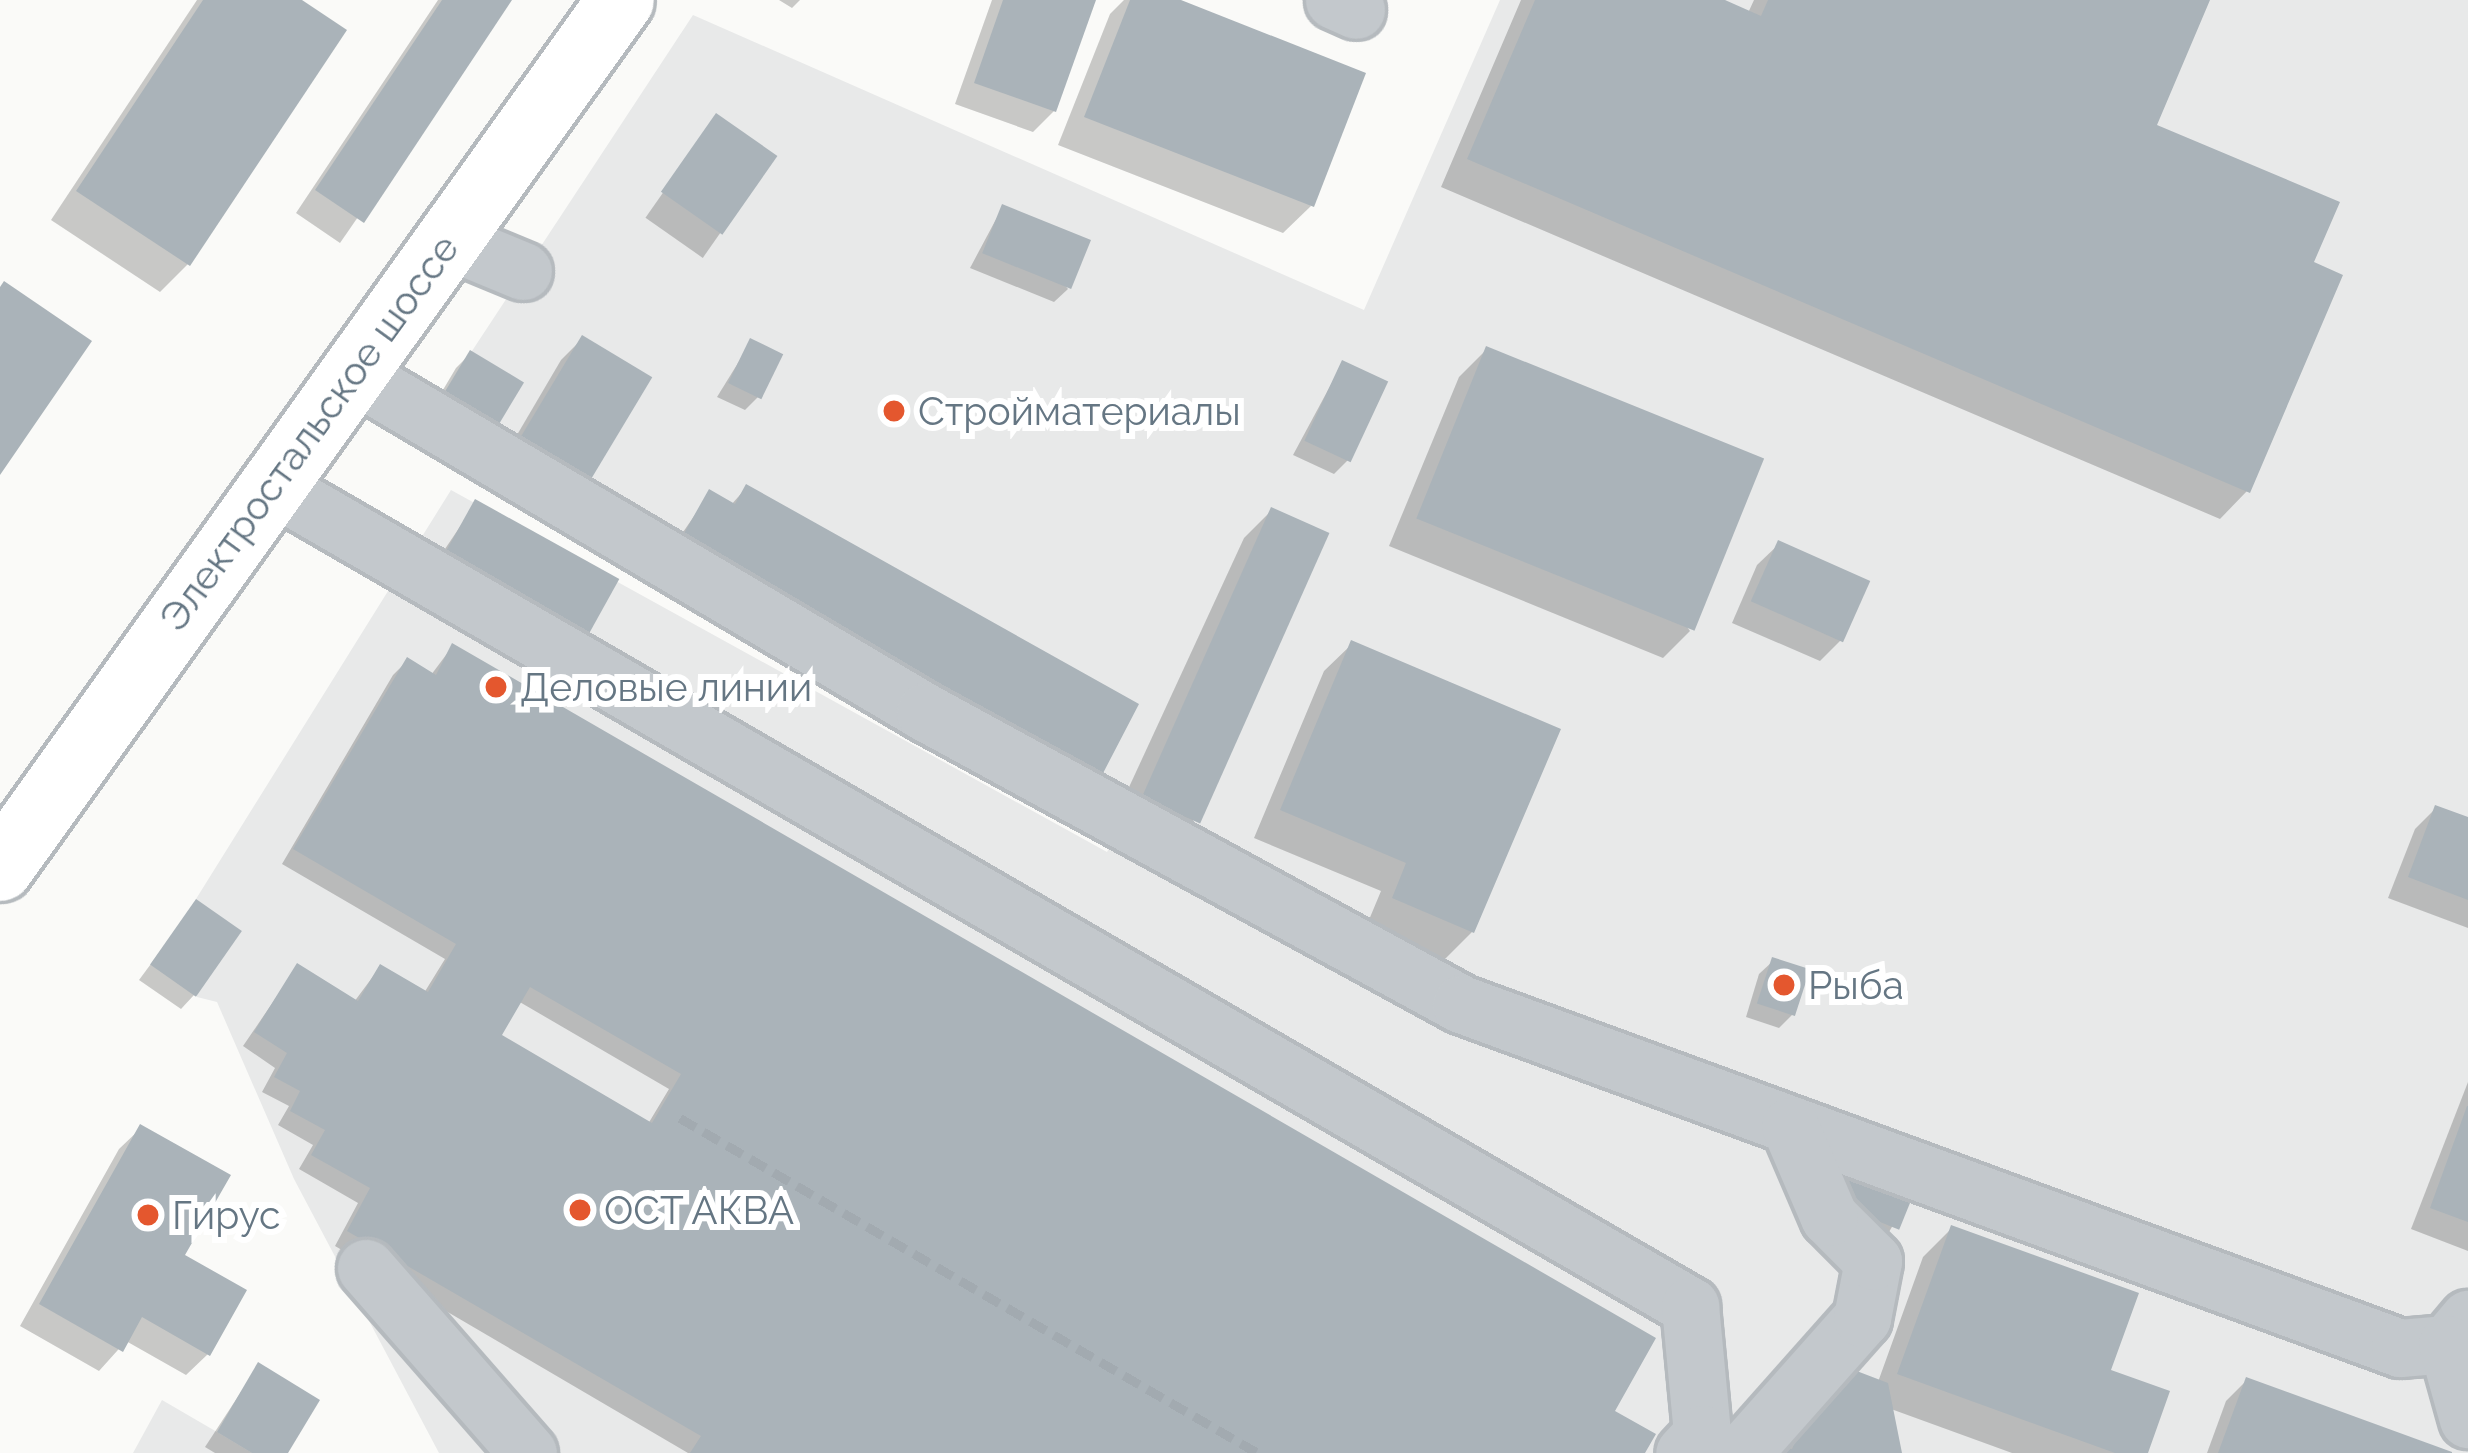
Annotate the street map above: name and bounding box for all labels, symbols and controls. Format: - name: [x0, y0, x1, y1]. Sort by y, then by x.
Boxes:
- street label: Электростальское шоссе: [150, 226, 468, 640]
- place label: Стройматериалы: [918, 388, 1241, 434]
- marker: Стройматериалы: [881, 398, 907, 424]
- place label: Деловые линии: [520, 664, 812, 710]
- marker: Деловые линии: [483, 674, 509, 700]
- place label: Рыба: [1808, 962, 1904, 1008]
- marker: Рыба: [1771, 972, 1797, 998]
- place label: ОСТ АКВА: [604, 1187, 797, 1233]
- place label: Гирус: [172, 1192, 280, 1238]
- marker: ОСТ АКВА: [567, 1197, 593, 1223]
- marker: Гирус: [135, 1202, 161, 1228]

